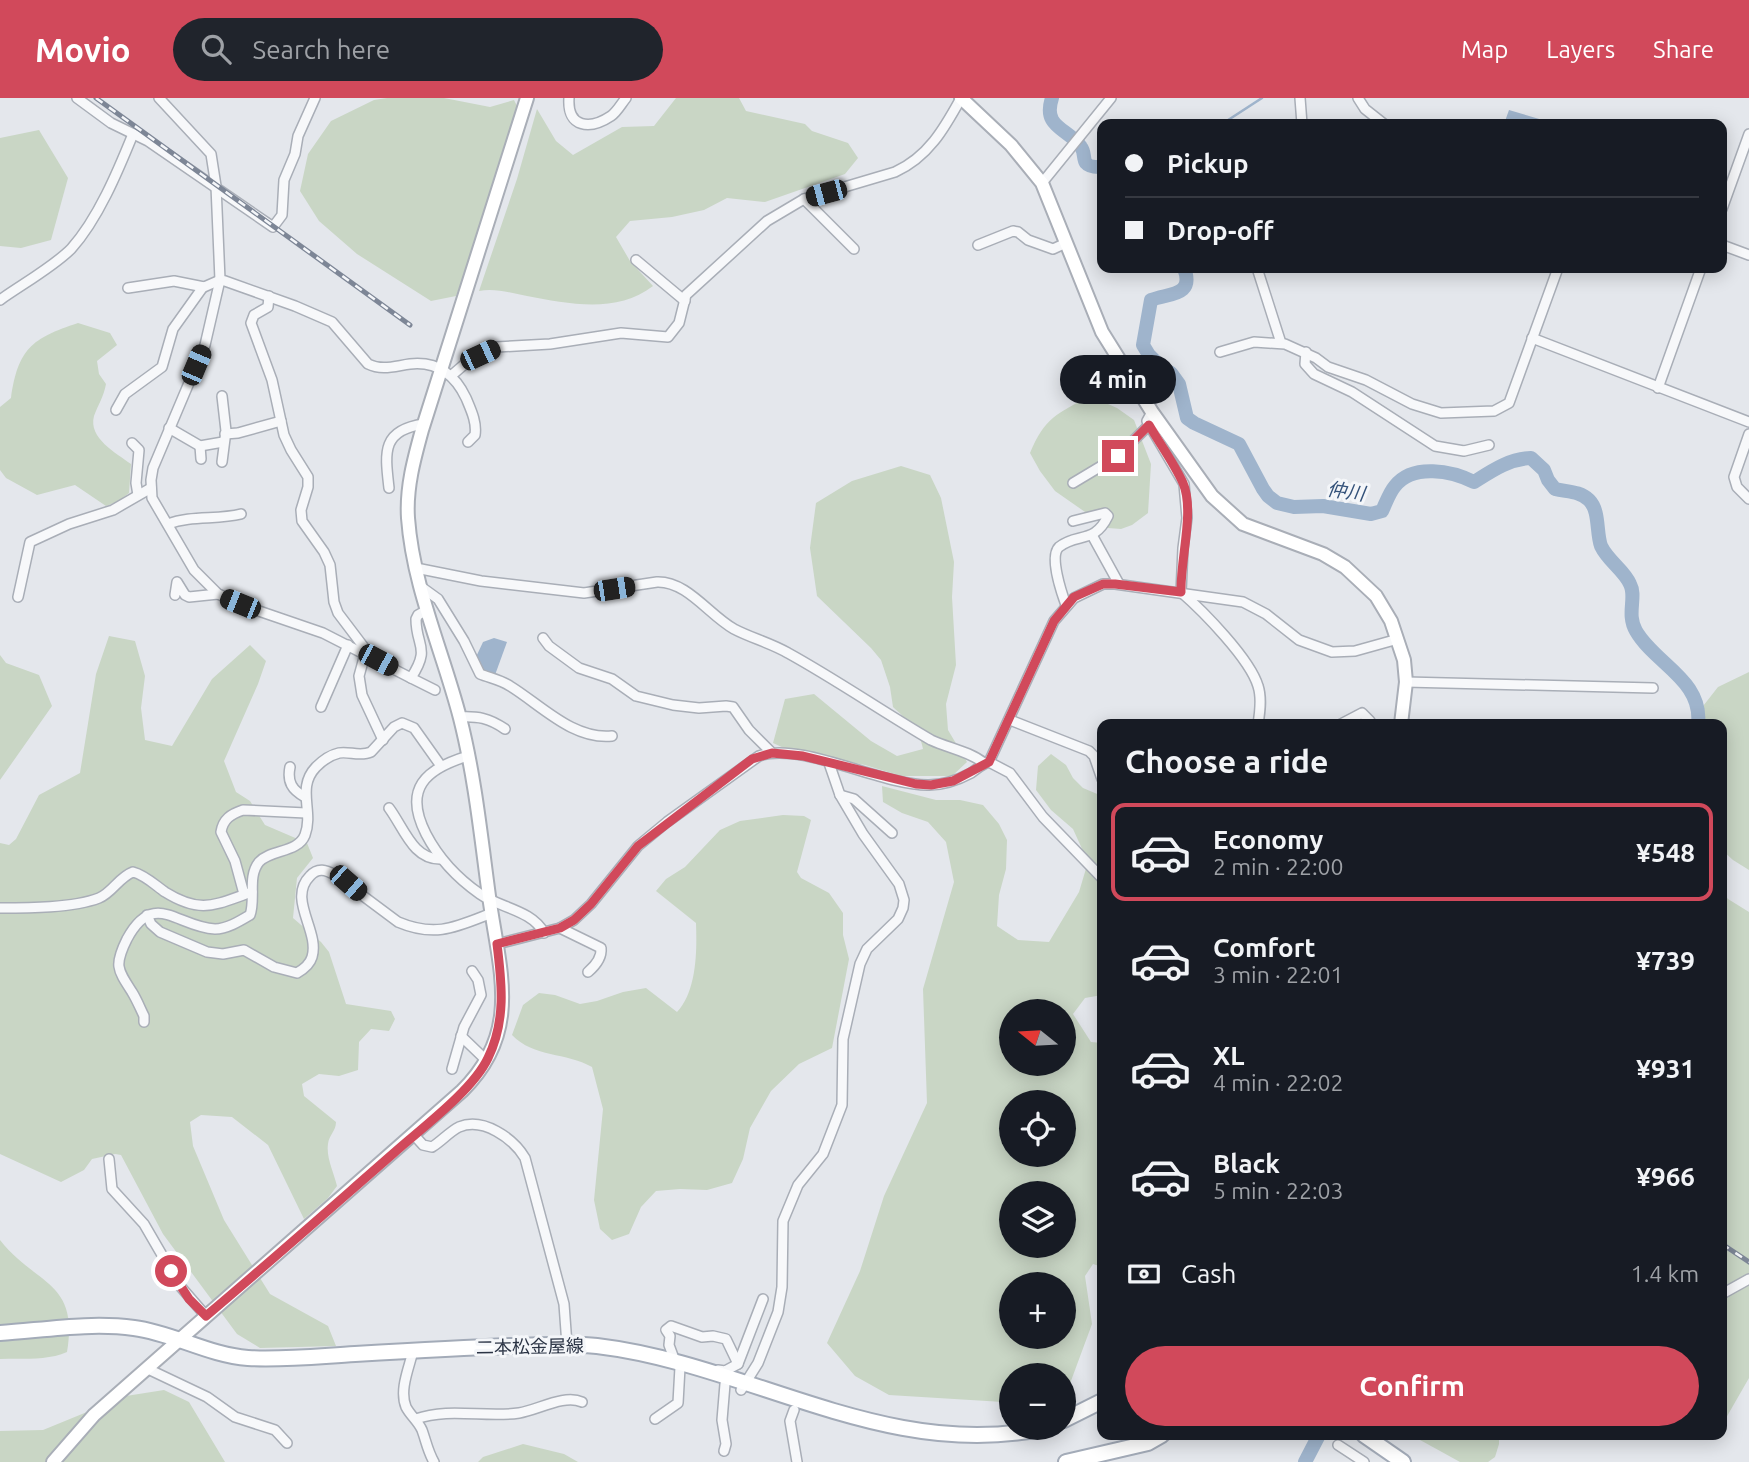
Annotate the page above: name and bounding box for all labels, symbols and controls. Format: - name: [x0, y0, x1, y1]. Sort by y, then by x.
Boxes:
- search box: [173, 18, 663, 81]
- icon: search: [197, 30, 235, 68]
- text: Movio: [35, 31, 131, 68]
- text: Search here: [253, 35, 390, 64]
- text: Map: [1461, 36, 1508, 63]
- text: Layers: [1546, 36, 1615, 63]
- text: Share: [1653, 36, 1714, 63]
- text: Pickup: [1167, 149, 1249, 178]
- car: [803, 177, 850, 209]
- text: Drop-off: [1167, 216, 1274, 245]
- car: [457, 337, 504, 373]
- car: [179, 342, 214, 388]
- callout: 4 min: [1060, 354, 1176, 404]
- text: 4 min: [1089, 367, 1147, 392]
- route end: [1102, 440, 1134, 472]
- water label: 仲川: [1326, 477, 1368, 505]
- car: [592, 575, 637, 603]
- car: [217, 586, 264, 622]
- car: [355, 641, 402, 679]
- text: Choose a ride: [1125, 743, 1328, 779]
- icon: car: [1129, 821, 1192, 884]
- text: Economy: [1213, 825, 1323, 854]
- text: ¥548: [1636, 838, 1695, 867]
- text: 2 min · 22:00: [1213, 854, 1344, 879]
- car: [326, 861, 371, 905]
- icon: car: [1129, 929, 1192, 992]
- text: Comfort: [1213, 933, 1316, 962]
- text: ¥739: [1636, 946, 1695, 975]
- text: 3 min · 22:01: [1213, 962, 1344, 987]
- north arrow: [999, 999, 1076, 1076]
- map controls: [999, 999, 1076, 1440]
- icon: car: [1129, 1037, 1192, 1100]
- text: XL: [1213, 1041, 1244, 1070]
- text: ¥931: [1636, 1054, 1695, 1083]
- text: 4 min · 22:02: [1213, 1070, 1344, 1095]
- button: locate: [999, 1090, 1076, 1167]
- icon: car: [1129, 1145, 1192, 1208]
- text: Black: [1213, 1149, 1280, 1178]
- text: ¥966: [1636, 1162, 1695, 1191]
- text: 5 min · 22:03: [1213, 1178, 1344, 1203]
- button: layers: [999, 1181, 1076, 1258]
- route start: [155, 1255, 187, 1287]
- icon: cash: [1125, 1255, 1163, 1293]
- text: Cash: [1181, 1259, 1236, 1288]
- text: 1.4 km: [1631, 1261, 1699, 1286]
- button: +: [999, 1272, 1076, 1349]
- street label: 二本松金屋線: [476, 1335, 584, 1357]
- button: Confirm: [1125, 1346, 1699, 1426]
- button: −: [999, 1363, 1076, 1440]

